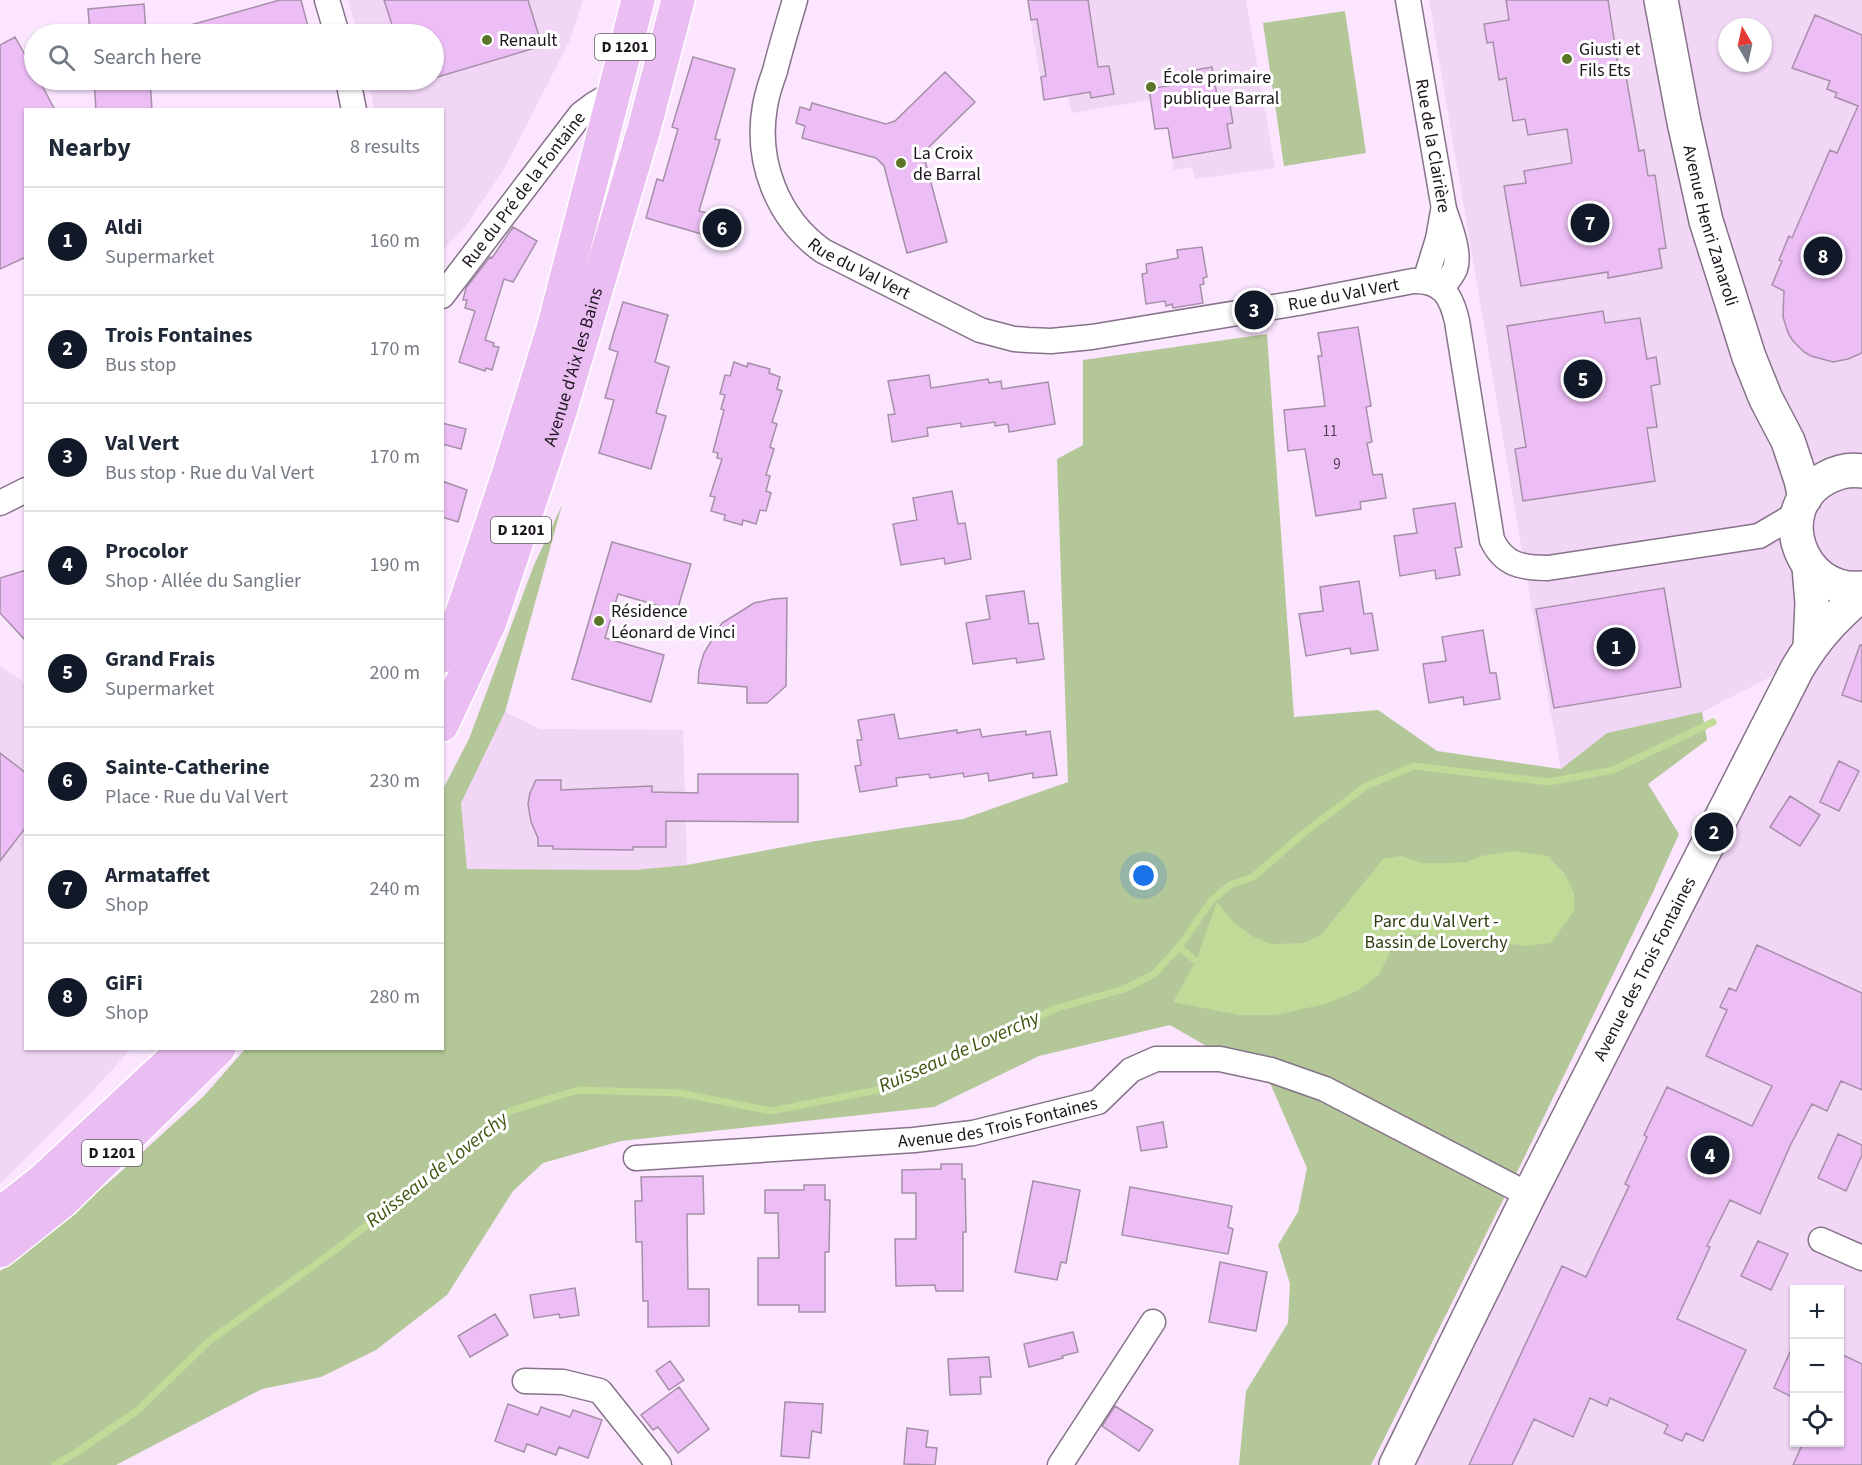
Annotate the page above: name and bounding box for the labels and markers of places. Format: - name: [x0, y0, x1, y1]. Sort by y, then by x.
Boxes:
- place label: Renault: [499, 28, 557, 53]
- marker: Renault: [480, 33, 494, 47]
- place label: Giusti et Fils Ets: [1579, 37, 1640, 83]
- marker: Giusti et Fils Ets: [1560, 52, 1574, 66]
- place label: École primaire publique Barral: [1163, 65, 1279, 111]
- marker: École primaire publique Barral: [1144, 80, 1158, 94]
- place label: La Croix de Barral: [913, 141, 981, 187]
- marker: La Croix de Barral: [894, 156, 908, 170]
- pin: 7: [1570, 200, 1610, 246]
- pin: 6: [702, 206, 742, 250]
- pin: 8: [1804, 234, 1842, 278]
- pin: 3: [1234, 288, 1274, 332]
- pin: 5: [1564, 356, 1602, 401]
- place label: Résidence Léonard de Vinci: [611, 599, 736, 645]
- marker: Résidence Léonard de Vinci: [592, 614, 606, 628]
- pin: 1: [1596, 624, 1636, 670]
- pin: 2: [1694, 810, 1734, 854]
- pin: 4: [1690, 1132, 1730, 1178]

